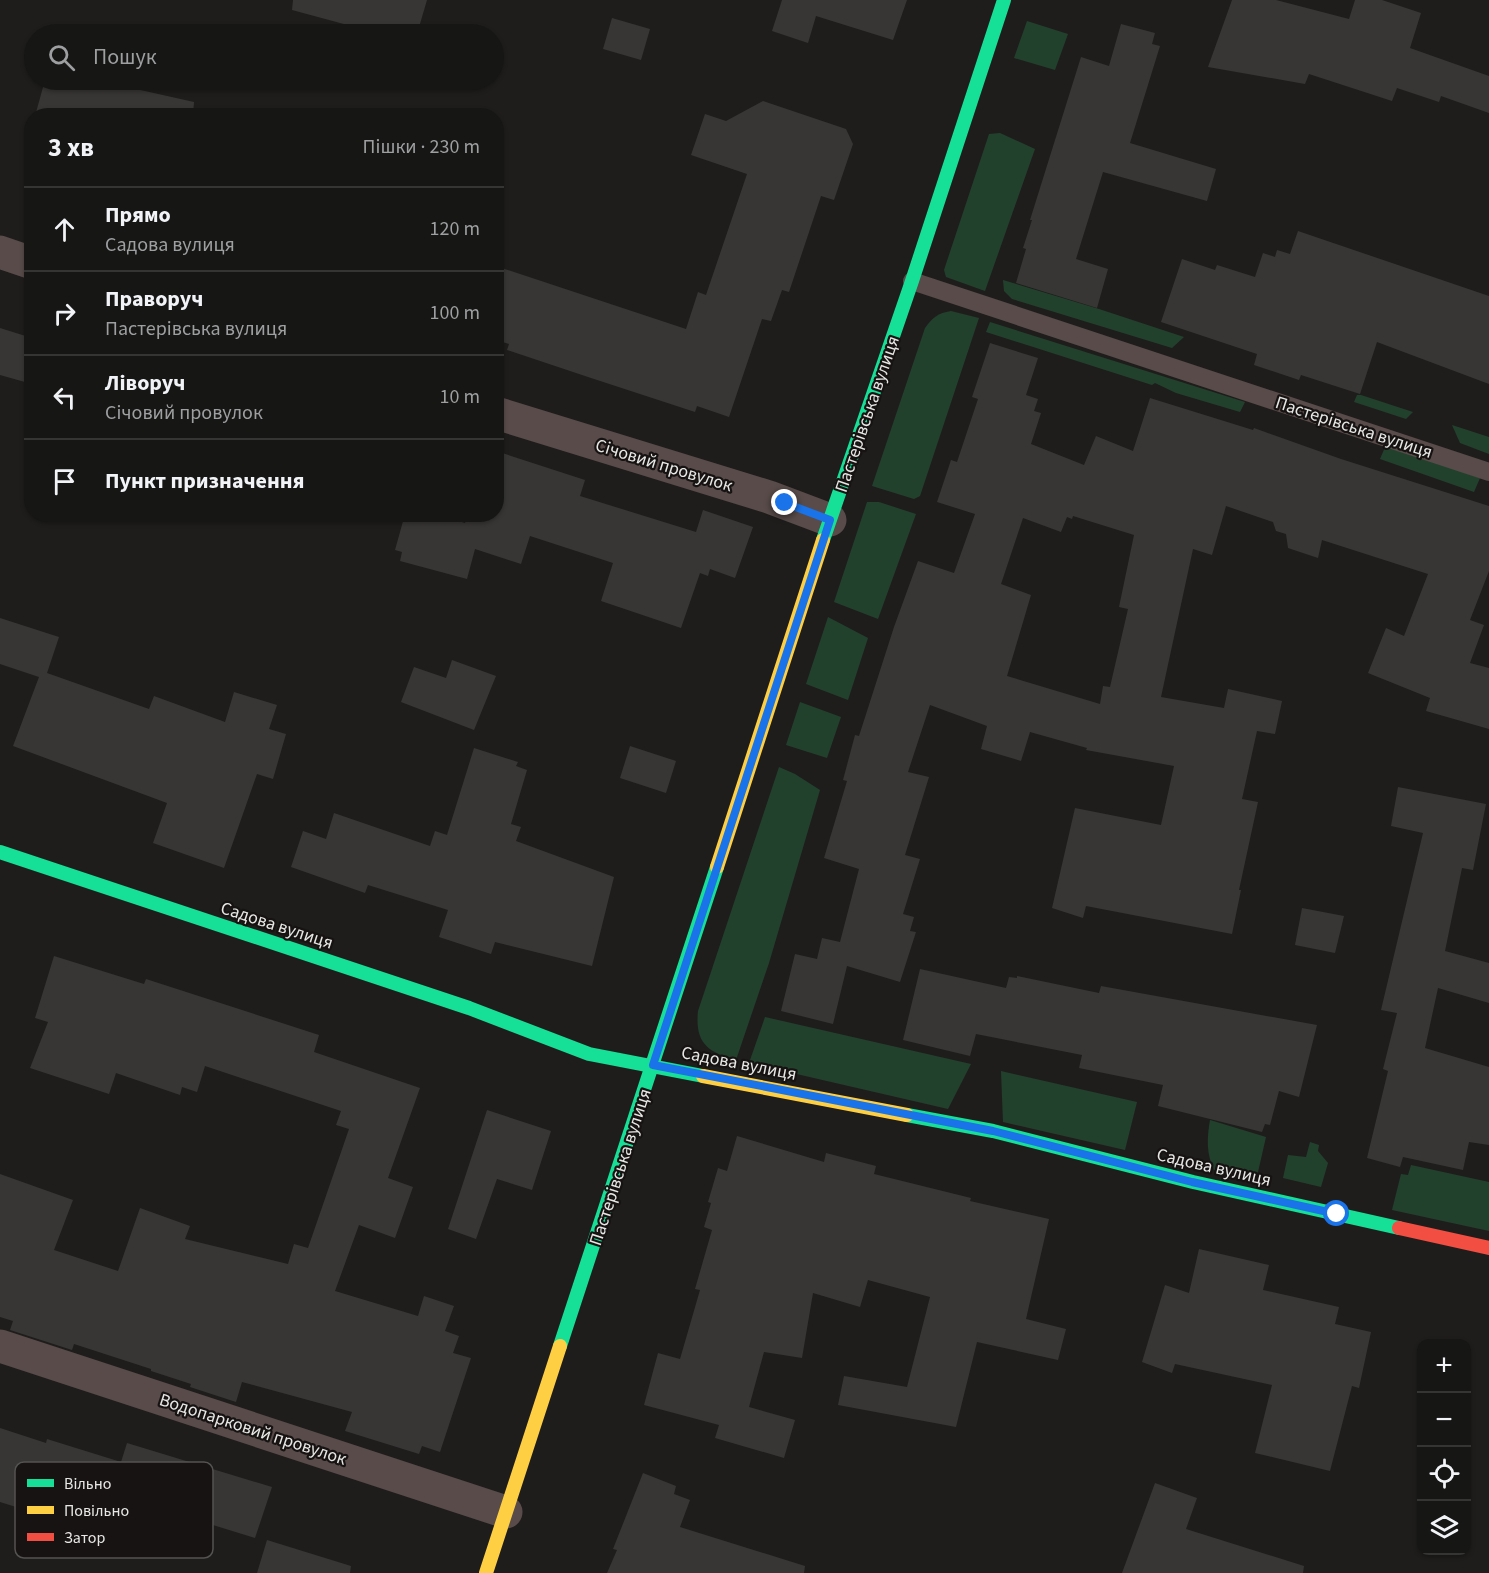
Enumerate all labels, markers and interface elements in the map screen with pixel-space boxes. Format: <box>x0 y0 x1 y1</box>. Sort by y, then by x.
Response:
search box <box>24 24 504 90</box>
icon: search <box>45 41 78 74</box>
text: Пошук <box>93 41 157 73</box>
text: 3 хв <box>48 129 94 166</box>
text: Пішки · 230 m <box>363 133 480 161</box>
text: Прямо <box>105 199 171 231</box>
icon: ahead <box>48 213 81 246</box>
text: 120 m <box>430 215 480 243</box>
text: Садова вулиця <box>105 231 235 259</box>
text: Праворуч <box>105 283 203 315</box>
icon: right <box>48 297 81 330</box>
text: 100 m <box>430 299 480 327</box>
text: Пастерівська вулиця <box>105 315 287 343</box>
street label: Пастерівська вулиця <box>829 333 906 496</box>
text: Ліворуч <box>105 367 185 399</box>
icon: left <box>48 381 81 414</box>
text: 10 m <box>440 383 480 411</box>
street label: Пастерівська вулиця <box>1272 390 1436 465</box>
text: Січовий провулок <box>105 399 263 427</box>
street label: Січовий провулок <box>592 433 736 498</box>
icon: arrive <box>48 465 81 498</box>
text: Пункт призначення <box>105 465 305 497</box>
route end <box>771 489 797 515</box>
street label: Садова вулиця <box>217 896 336 955</box>
street label: Садова вулиця <box>679 1040 799 1087</box>
street label: Пастерівська вулиця <box>583 1085 658 1249</box>
street label: Садова вулиця <box>1154 1142 1274 1193</box>
route start <box>1323 1200 1349 1226</box>
map controls <box>1417 1339 1471 1555</box>
button: + <box>1417 1339 1471 1393</box>
street label: Водопарковий провулок <box>156 1387 350 1472</box>
button: − <box>1417 1393 1471 1447</box>
button: locate <box>1417 1447 1471 1501</box>
legend <box>15 1462 213 1558</box>
text: Вільно <box>64 1473 111 1495</box>
text: Повільно <box>64 1500 129 1522</box>
button: layers <box>1417 1501 1471 1555</box>
text: Затор <box>64 1527 105 1549</box>

